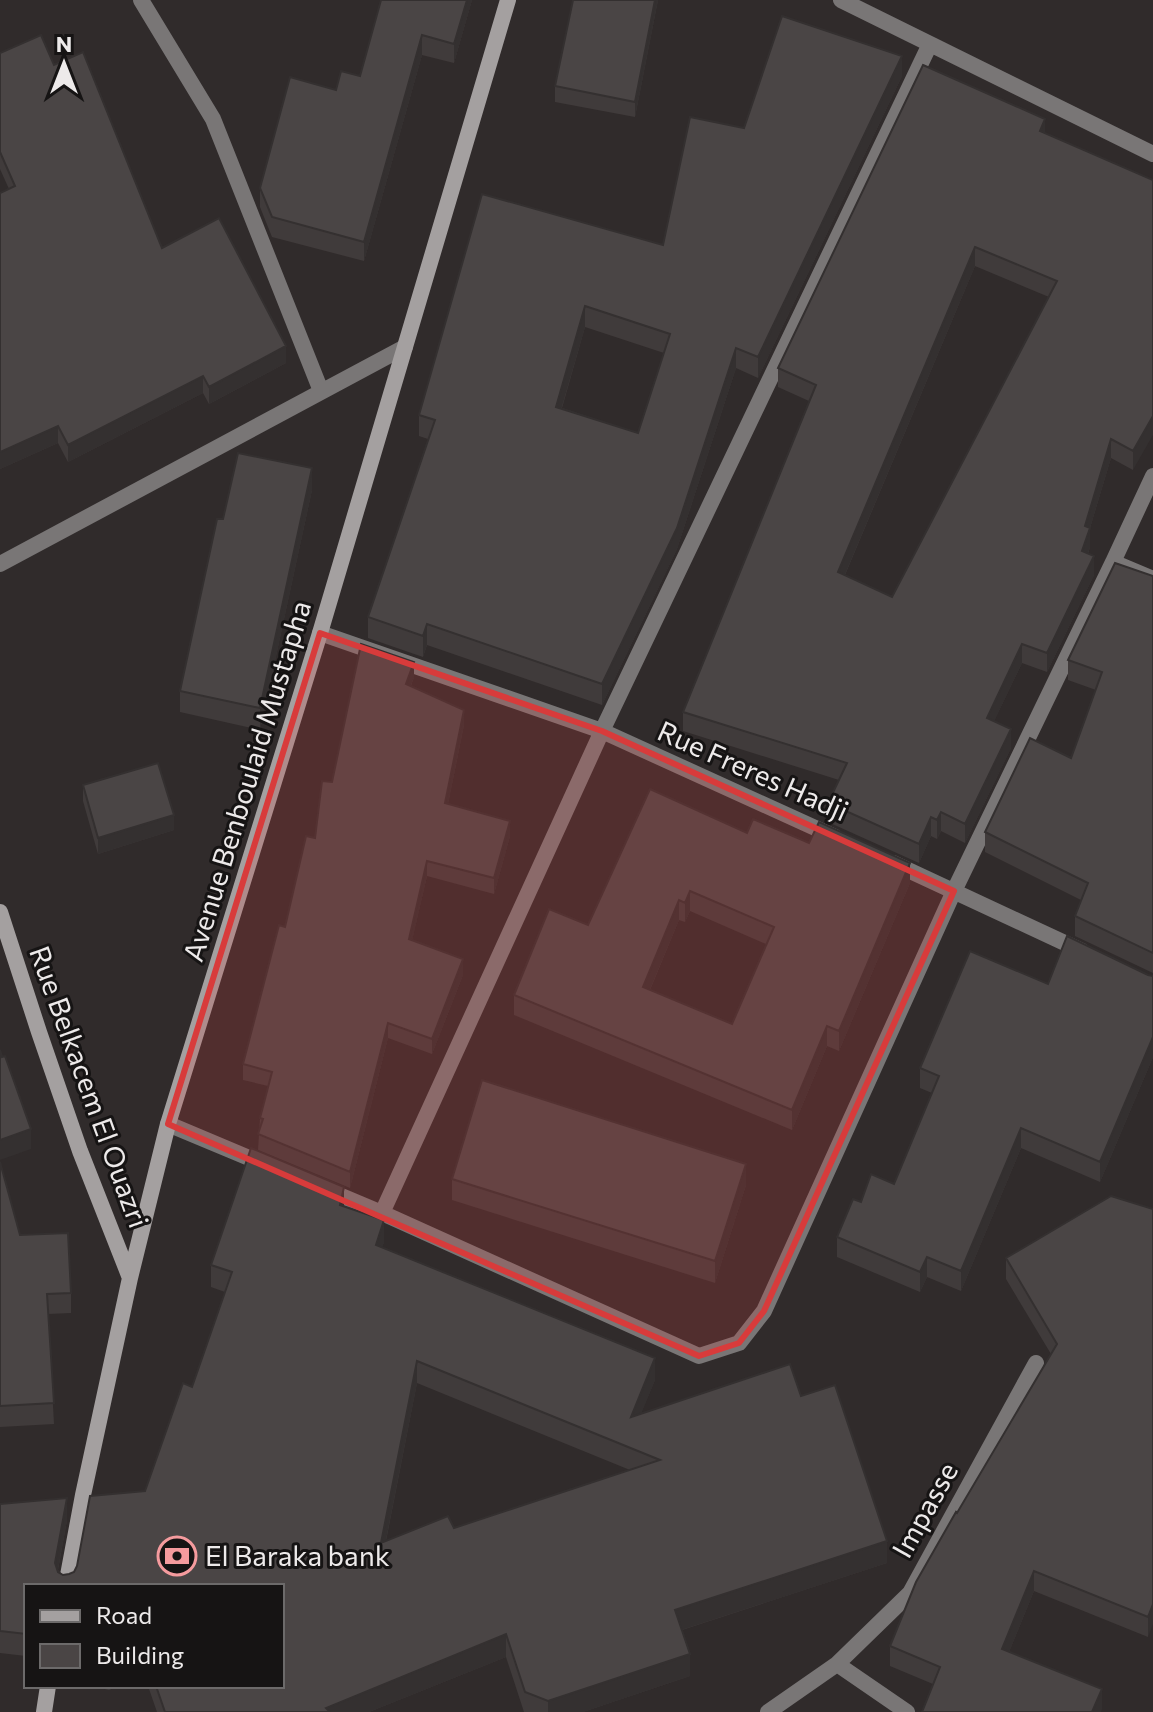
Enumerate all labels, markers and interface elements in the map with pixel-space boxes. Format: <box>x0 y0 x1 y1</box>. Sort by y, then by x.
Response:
north arrow <box>24 24 104 104</box>
text: N <box>56 30 72 57</box>
street label: Avenue Benboulaid Mustapha <box>175 596 317 965</box>
street label: Rue Freres Hadji <box>653 713 854 827</box>
street label: Rue Belkacem El Ouazri <box>23 941 157 1232</box>
street label: Impasse <box>884 1456 964 1563</box>
bank icon: El Baraka bank <box>156 1535 198 1577</box>
place label: El Baraka bank <box>205 1538 390 1572</box>
legend <box>24 1584 284 1688</box>
text: Road <box>96 1600 152 1629</box>
text: Building <box>96 1640 184 1669</box>

